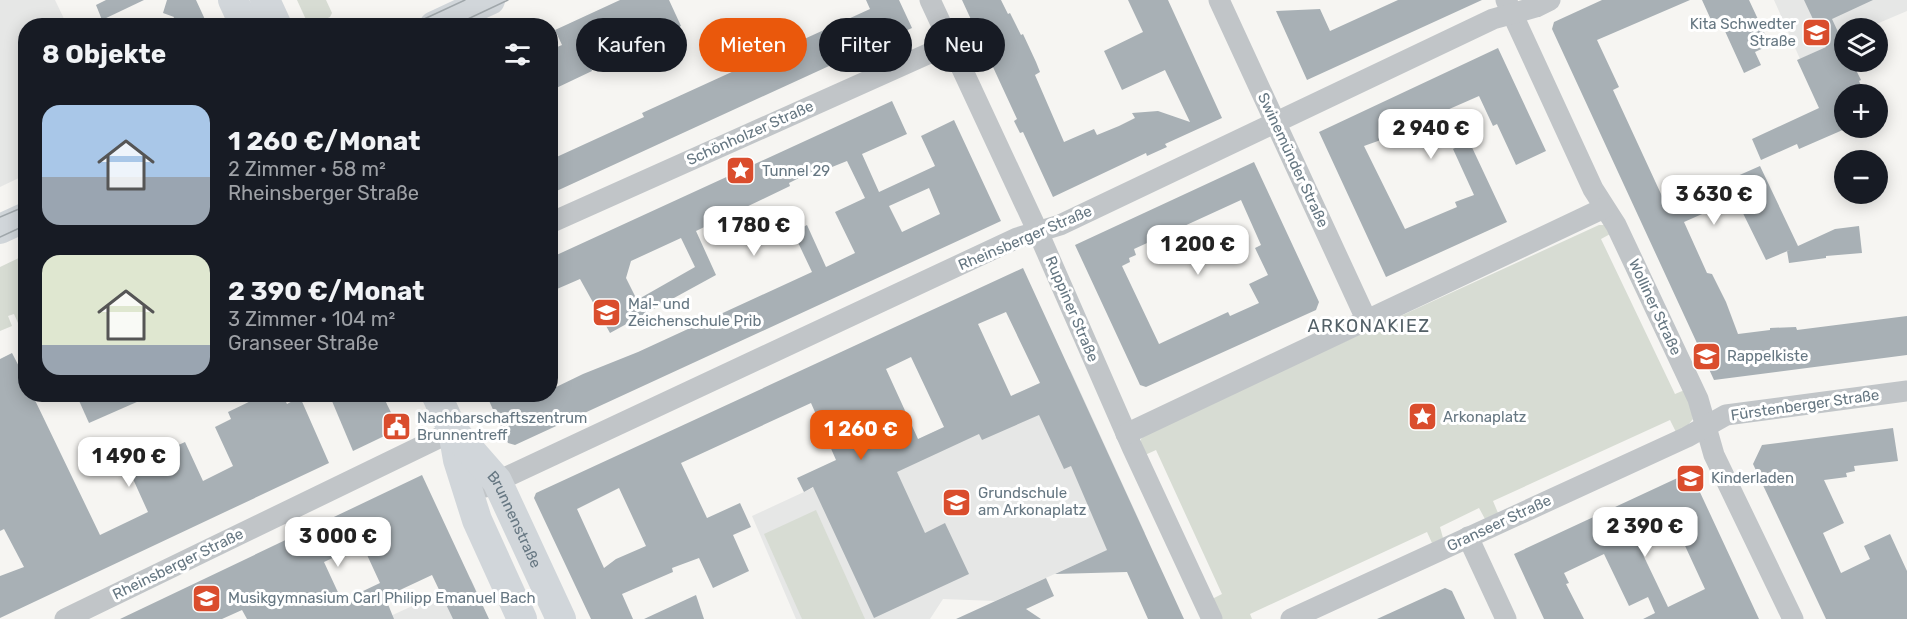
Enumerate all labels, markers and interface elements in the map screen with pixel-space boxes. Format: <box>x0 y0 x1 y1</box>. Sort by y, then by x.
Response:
place label: Kita Schwedter Straße <box>1690 15 1796 50</box>
school or university icon: Kita Schwedter Straße <box>1801 17 1833 49</box>
chip: Kaufen <box>576 18 687 72</box>
chip: Mieten <box>699 18 807 72</box>
chip: Filter <box>819 18 912 72</box>
chip: Neu <box>924 18 1005 72</box>
map controls <box>1834 18 1888 204</box>
button: layers <box>1834 18 1888 72</box>
icon: filters <box>501 38 534 71</box>
text: 8 Objekte <box>42 39 166 70</box>
button: + <box>1834 84 1888 138</box>
street label: Swinemünder Straße <box>1254 90 1332 230</box>
street label: Schönholzer Straße <box>684 97 816 169</box>
pin: 2 940 € <box>1376 109 1486 160</box>
text: 2 940 € <box>1392 116 1470 140</box>
text: 1 260 €/Monat <box>228 126 420 157</box>
icon: home <box>90 129 162 201</box>
button: − <box>1834 150 1888 204</box>
place icon: Tunnel 29 <box>725 155 757 187</box>
text: 2 Zimmer · 58 m² <box>228 157 386 181</box>
place label: Tunnel 29 <box>762 162 830 180</box>
pin: 3 630 € <box>1659 175 1769 226</box>
text: Rheinsberger Straße <box>228 181 419 205</box>
text: 3 630 € <box>1675 182 1753 206</box>
street label: Rheinsberger Straße <box>956 202 1094 274</box>
pin: 1 780 € <box>699 206 809 257</box>
text: 1 780 € <box>718 213 790 237</box>
pin: 1 200 € <box>1143 225 1253 276</box>
text: 1 200 € <box>1161 232 1235 256</box>
street label: Ruppiner Straße <box>1042 253 1102 365</box>
street label: Wolliner Straße <box>1625 256 1685 358</box>
text: 2 390 €/Monat <box>228 276 424 307</box>
icon: home <box>90 279 162 351</box>
place label: Mal- und Zeichenschule Prib <box>628 295 761 330</box>
school or university icon: Mal- und Zeichenschule Prib <box>591 297 623 329</box>
text: 3 Zimmer · 104 m² <box>228 307 395 331</box>
district label: ARKONAKIEZ <box>1307 315 1431 337</box>
text: Granseer Straße <box>228 331 379 355</box>
school or university icon: Rappelkiste <box>1690 340 1722 372</box>
place label: Rappelkiste <box>1727 347 1808 365</box>
street label: Fürstenberger Straße <box>1730 386 1880 424</box>
place icon: Arkonaplatz <box>1406 401 1438 433</box>
place label: Arkonaplatz <box>1443 408 1527 426</box>
place label: Nachbarschaftszentrum Brunnentreff <box>417 409 587 444</box>
pin: 1 260 € <box>806 410 916 461</box>
public building icon: Nachbarschaftszentrum Brunnentreff <box>380 411 412 443</box>
text: 1 260 € <box>824 417 898 441</box>
pin: 1 490 € <box>74 437 184 488</box>
text: 1 490 € <box>92 444 166 468</box>
school or university icon: Kinderladen <box>1674 462 1706 494</box>
street label: Brunnenstraße <box>483 467 545 571</box>
place label: Kinderladen <box>1711 469 1794 487</box>
place label: Grundschule am Arkonaplatz <box>978 484 1087 519</box>
school or university icon: Grundschule am Arkonaplatz <box>941 486 973 518</box>
street label: Granseer Straße <box>1444 491 1554 555</box>
pin: 2 390 € <box>1590 507 1700 558</box>
text: 2 390 € <box>1607 514 1683 538</box>
pin: 3 000 € <box>283 517 393 568</box>
text: 3 000 € <box>299 524 377 548</box>
street label: Rheinsberger Straße <box>110 525 246 603</box>
school or university icon: Musikgymnasium Carl Philipp Emanuel Bach <box>191 582 223 614</box>
place label: Musikgymnasium Carl Philipp Emanuel Bach <box>228 589 536 607</box>

